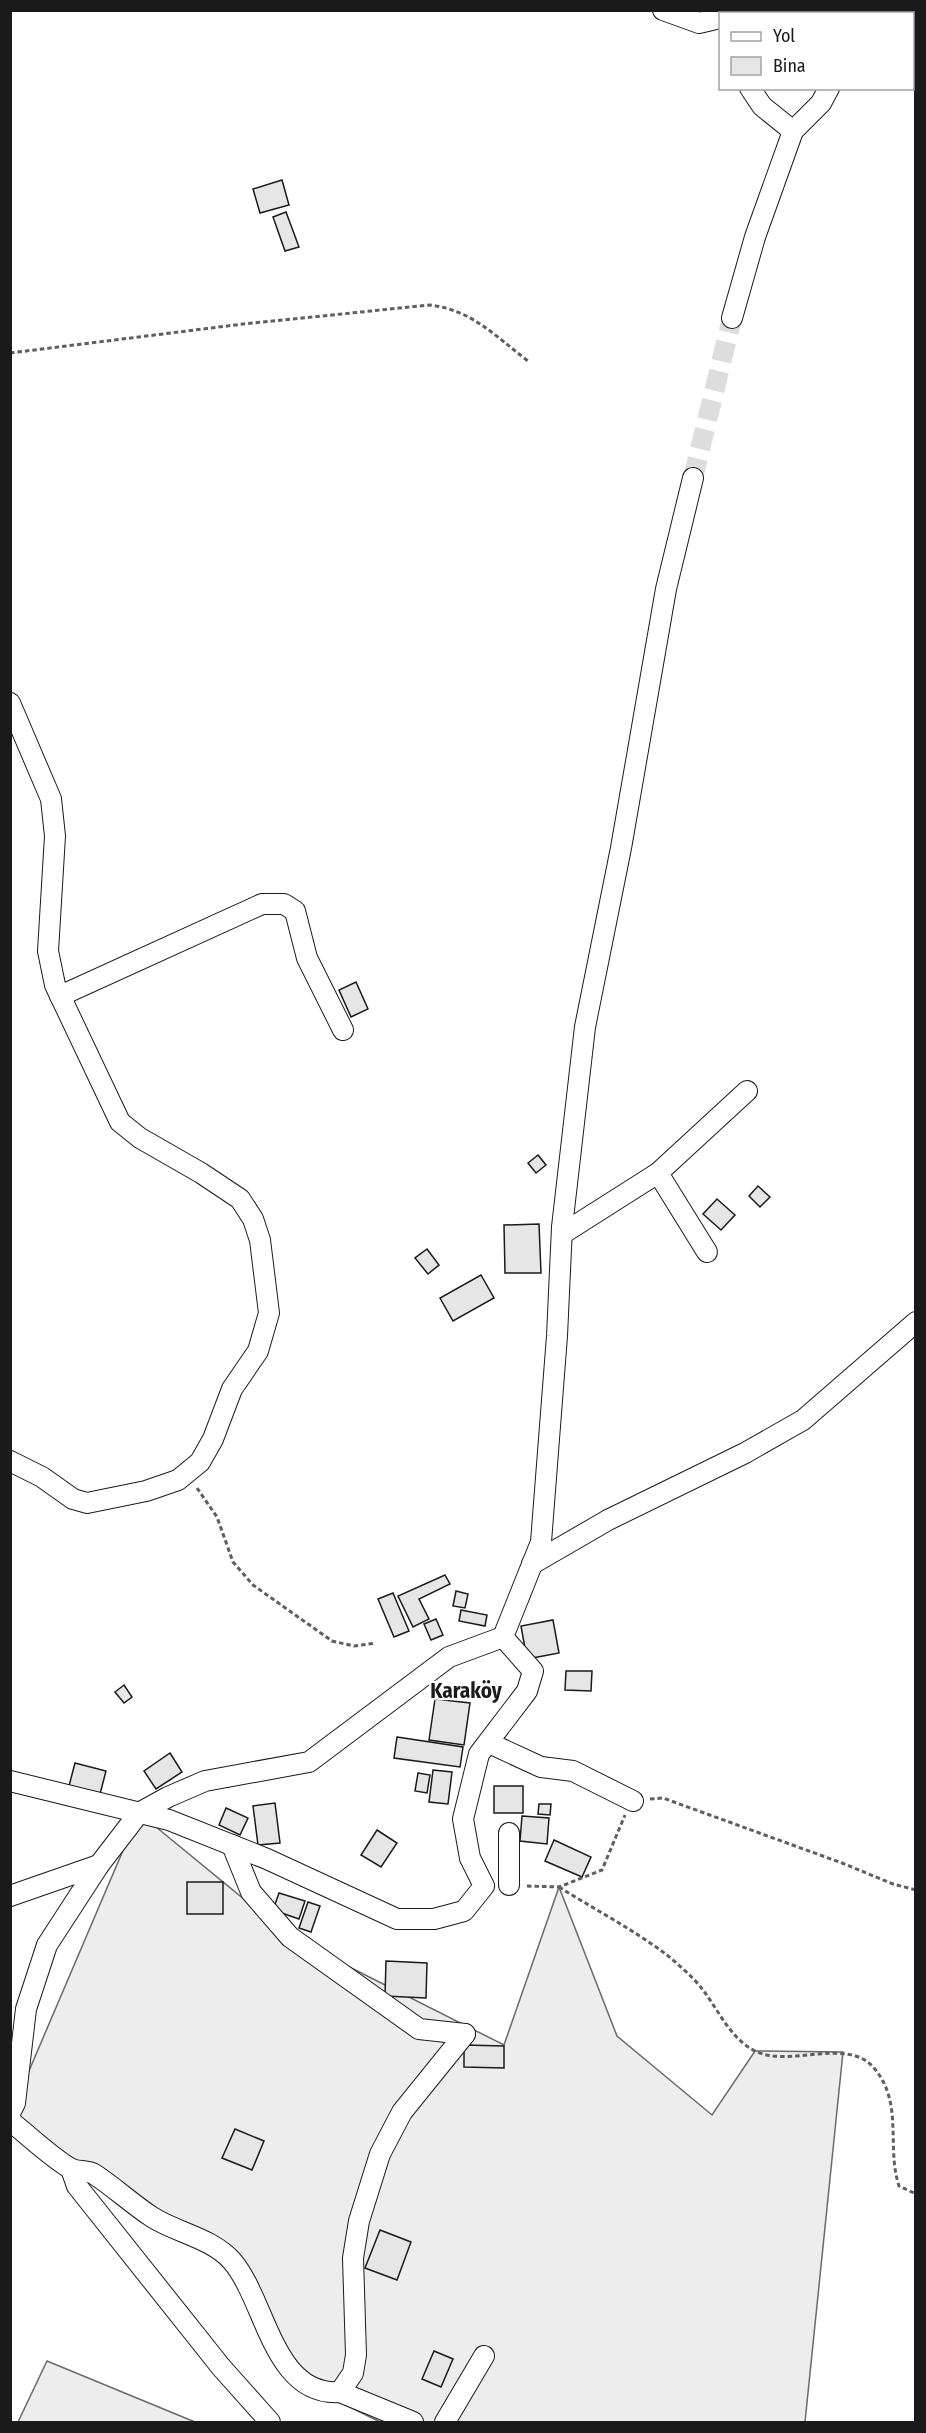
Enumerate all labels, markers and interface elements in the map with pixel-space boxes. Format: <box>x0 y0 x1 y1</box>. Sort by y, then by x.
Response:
legend <box>719 12 914 90</box>
text: Yol <box>773 25 795 47</box>
text: Bina <box>773 55 806 77</box>
district label: Karaköy <box>430 1678 503 1704</box>

